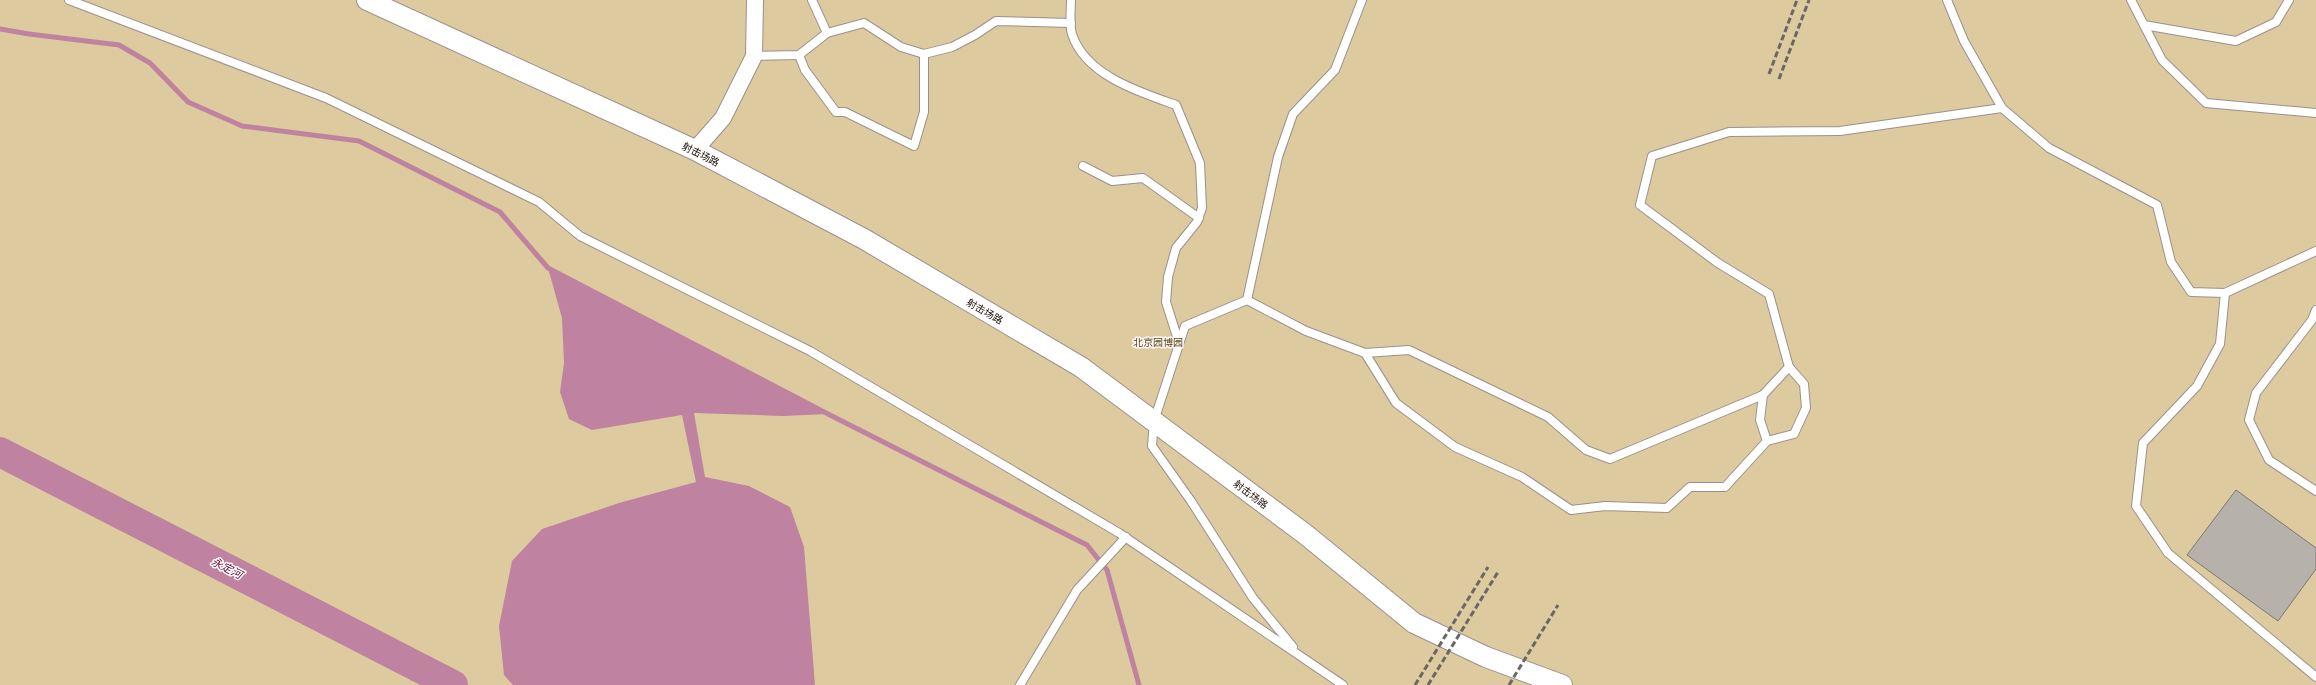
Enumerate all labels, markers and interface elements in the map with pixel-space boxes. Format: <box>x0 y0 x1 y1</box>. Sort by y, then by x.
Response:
street label: 射击场路 <box>680 140 722 169</box>
street label: 射击场路 <box>964 296 1005 327</box>
park label: 北京园博园 <box>1133 336 1183 349</box>
street label: 射击场路 <box>1231 477 1271 512</box>
water label: 永定河 <box>209 554 247 583</box>

